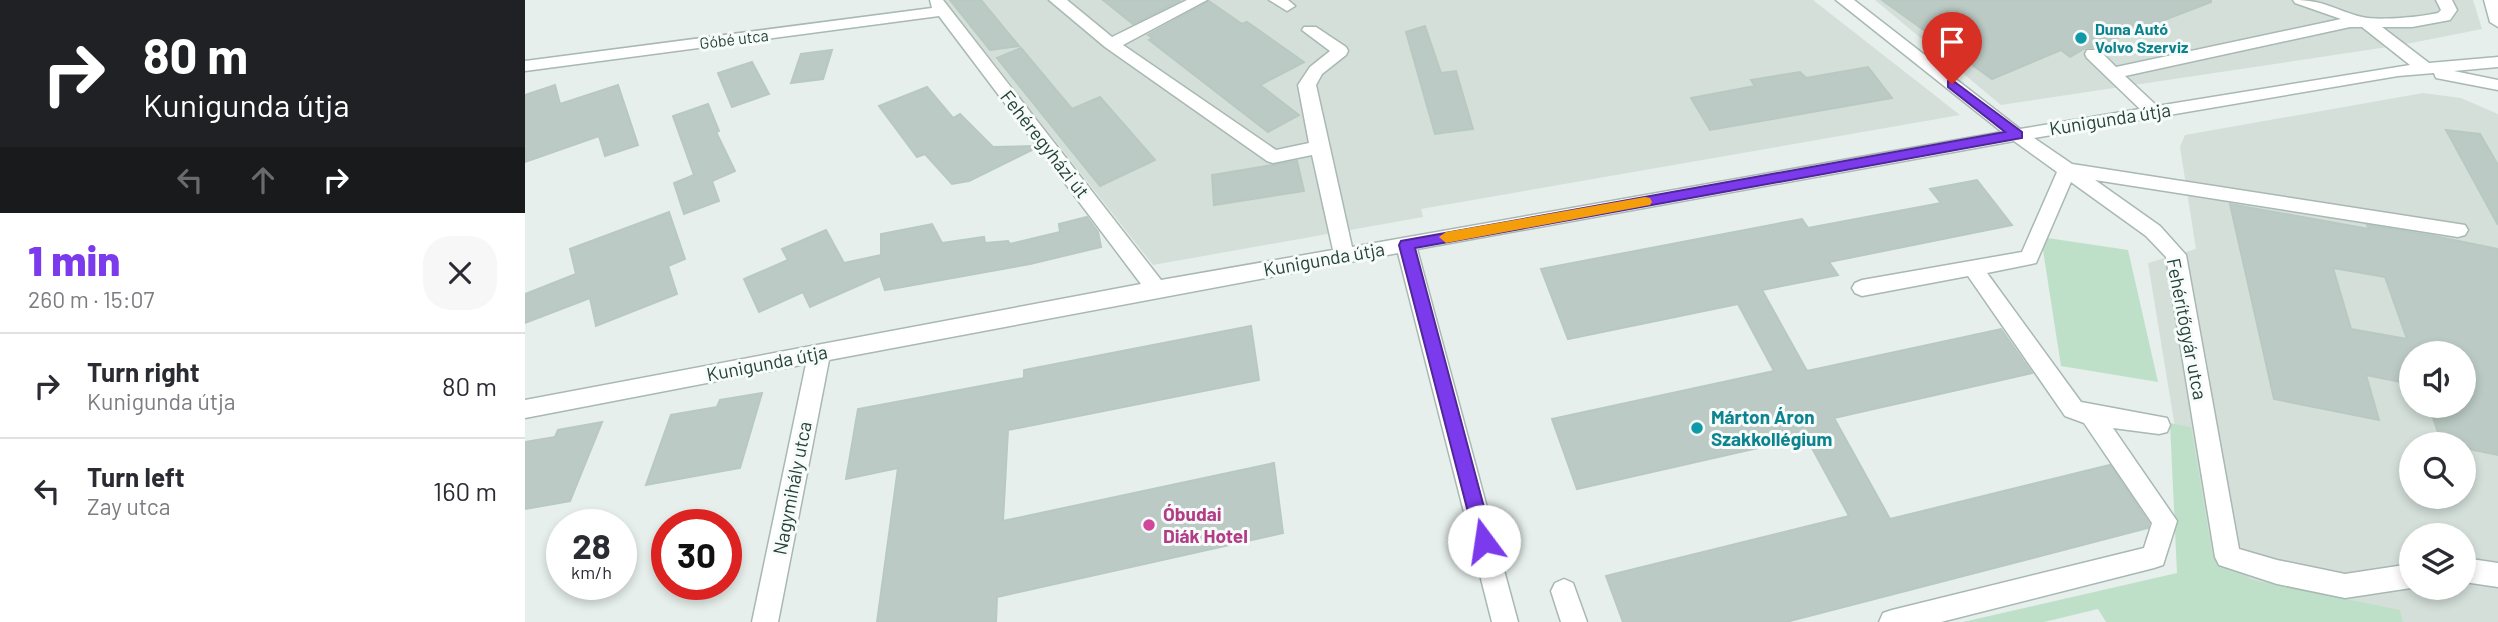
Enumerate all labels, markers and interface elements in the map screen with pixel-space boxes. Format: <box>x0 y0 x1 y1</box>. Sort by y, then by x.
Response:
pin <box>1922 12.0 1982 84</box>
place label: Duna Autó Volvo Szerviz <box>2095 19 2188 56</box>
icon: arrive <box>1933 23 1971 61</box>
text: 80 m <box>143 25 248 84</box>
street label: Góbé utca <box>698 25 770 52</box>
icon: right <box>28 28 119 119</box>
marker: Duna Autó Volvo Szerviz <box>2073 30 2089 46</box>
text: Kunigunda útja <box>143 85 350 123</box>
street label: Fehéregyházi út <box>996 85 1095 202</box>
street label: Kunigunda útja <box>2048 98 2172 139</box>
icon: left <box>171 161 209 199</box>
icon: ahead <box>244 161 282 199</box>
icon: right <box>317 161 355 199</box>
text: 1 min <box>28 234 120 284</box>
button: close <box>423 236 497 310</box>
street label: Kunigunda útja <box>1261 237 1386 280</box>
street label: Fehérítőgyár utca <box>2162 256 2212 402</box>
text: 260 m · 15:07 <box>28 285 154 313</box>
street label: Kunigunda útja <box>704 340 829 386</box>
map controls <box>2399 341 2476 600</box>
button: sound <box>2399 341 2476 418</box>
text: Turn right <box>87 356 200 387</box>
icon: right <box>28 367 66 405</box>
text: 80 m <box>442 370 497 401</box>
text: Kunigunda útja <box>87 387 236 415</box>
place label: Márton Áron Szakkollégium <box>1711 405 1832 450</box>
street label: Nagymihály utca <box>767 419 816 557</box>
marker: Márton Áron Szakkollégium <box>1689 420 1705 436</box>
button: search <box>2399 432 2476 509</box>
text: Turn left <box>87 461 185 492</box>
icon: left <box>28 472 66 510</box>
text: 160 m <box>433 475 497 506</box>
text: Zay utca <box>87 492 171 520</box>
place label: Óbudai Diák Hotel <box>1163 502 1248 547</box>
position arrow <box>1447 504 1521 578</box>
speed limit sign: 30 <box>651 509 742 600</box>
marker: Óbudai Diák Hotel <box>1141 517 1157 533</box>
button: layers <box>2399 523 2476 600</box>
text: 28 <box>572 524 611 566</box>
text: km/h <box>571 561 612 583</box>

